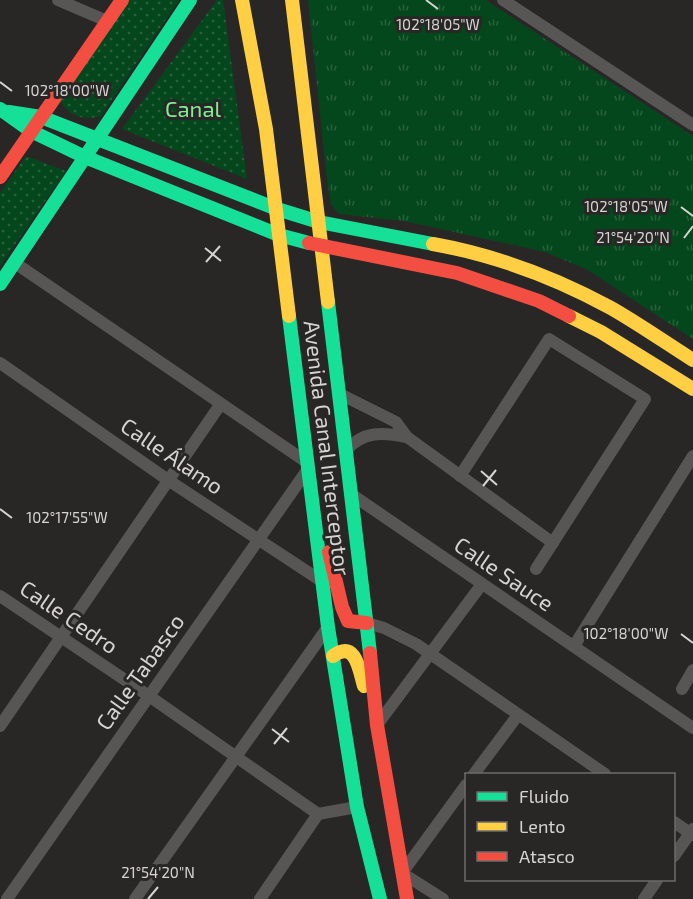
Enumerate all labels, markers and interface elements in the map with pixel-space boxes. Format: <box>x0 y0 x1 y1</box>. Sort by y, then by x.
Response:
text: 102°18'05"W <box>396 15 480 33</box>
text: 102°18'00"W <box>25 81 109 99</box>
park label: Canal <box>165 95 221 121</box>
text: 102°18'05"W <box>584 197 668 215</box>
text: 21°54'20"N <box>596 228 670 246</box>
street label: Avenida Canal Interceptor <box>299 319 357 577</box>
street label: Calle Álamo <box>116 411 229 499</box>
text: 102°17'55"W <box>26 508 108 526</box>
street label: Calle Sauce <box>450 531 559 616</box>
street label: Calle Cedro <box>16 574 123 658</box>
street label: Calle Tabasco <box>90 608 189 734</box>
text: 102°18'00"W <box>584 624 668 642</box>
legend <box>465 773 675 881</box>
text: Fluido <box>519 785 569 807</box>
text: Lento <box>519 815 565 837</box>
text: Atasco <box>519 845 575 867</box>
text: 21°54'20"N <box>121 863 195 881</box>

